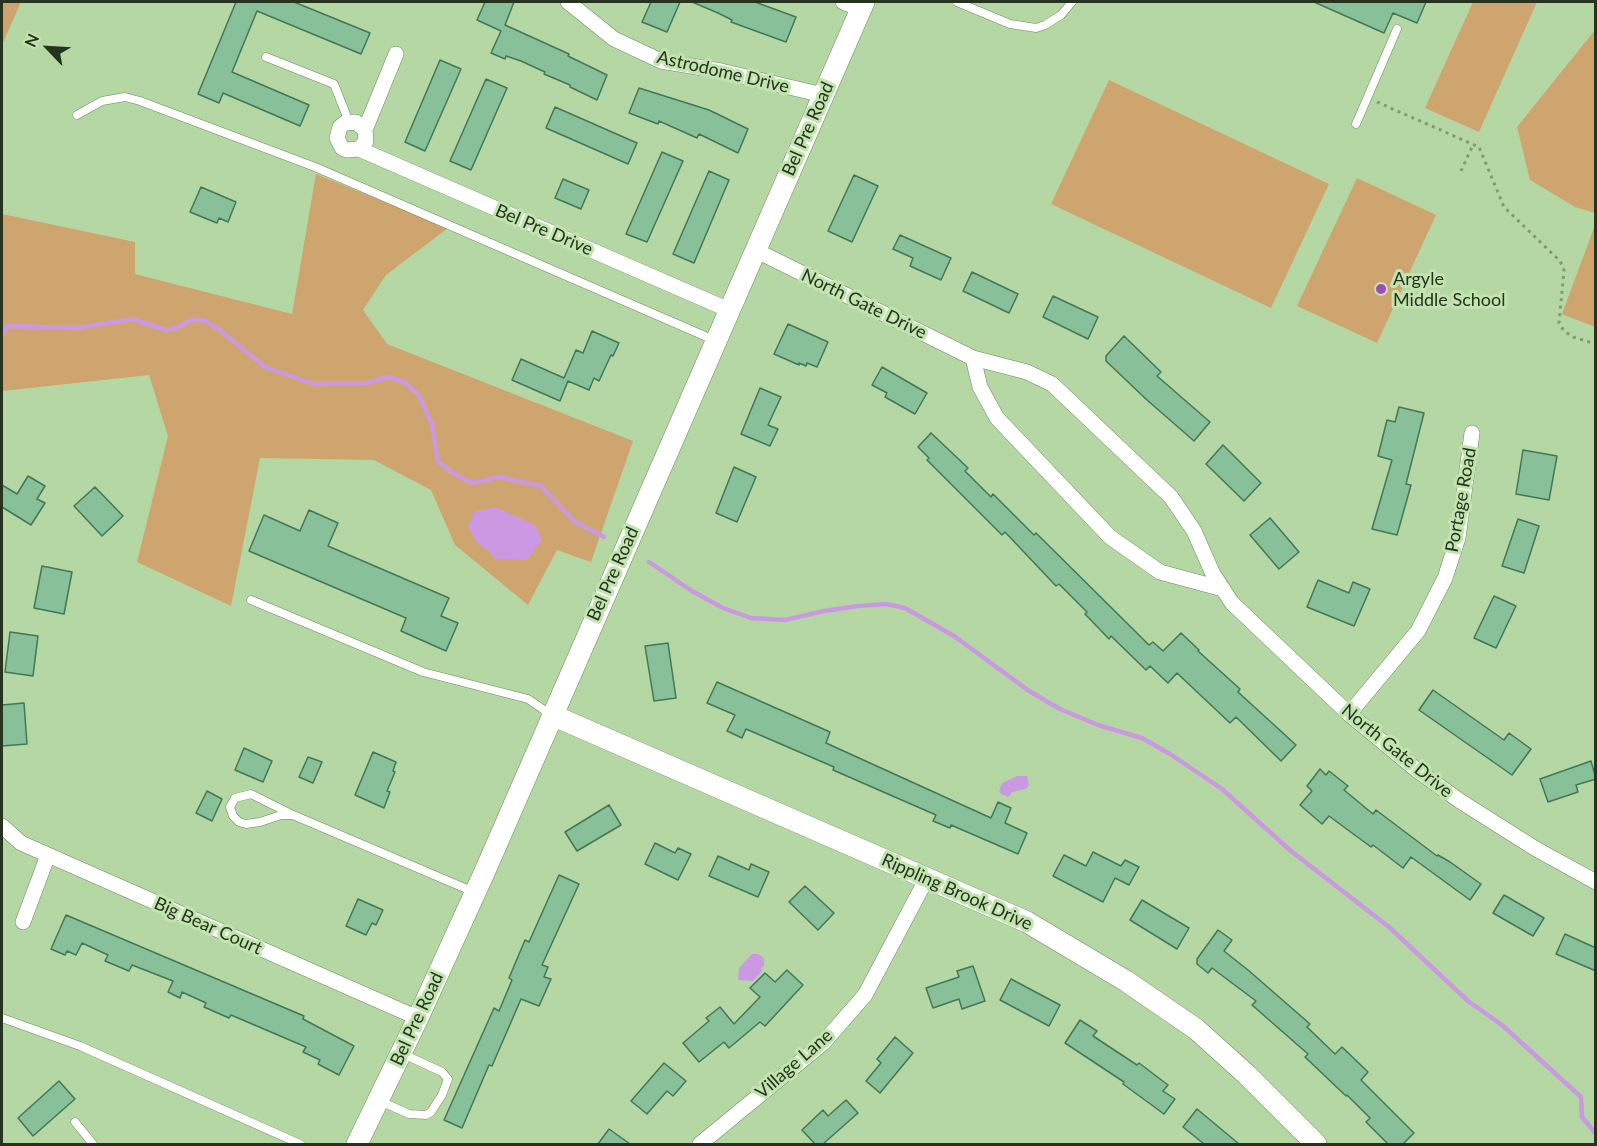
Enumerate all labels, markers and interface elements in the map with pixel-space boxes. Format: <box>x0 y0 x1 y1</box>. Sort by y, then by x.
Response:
north arrow <box>18 18 78 78</box>
text: N <box>20 31 42 50</box>
street label: Astrodome Drive <box>655 46 791 98</box>
street label: Bel Pre Road <box>778 79 838 179</box>
street label: Bel Pre Drive <box>492 200 596 260</box>
street label: North Gate Drive <box>798 264 930 344</box>
place label: Argyle Middle School <box>1393 268 1505 310</box>
marker: Argyle Middle School <box>1374 282 1388 296</box>
street label: Portage Road <box>1441 446 1481 554</box>
street label: Bel Pre Road <box>583 524 643 624</box>
street label: North Gate Drive <box>1337 700 1457 802</box>
street label: Rippling Brook Drive <box>878 849 1036 935</box>
street label: Big Bear Court <box>151 893 265 959</box>
street label: Bel Pre Road <box>386 969 448 1069</box>
street label: Village Lane <box>751 1025 837 1103</box>

